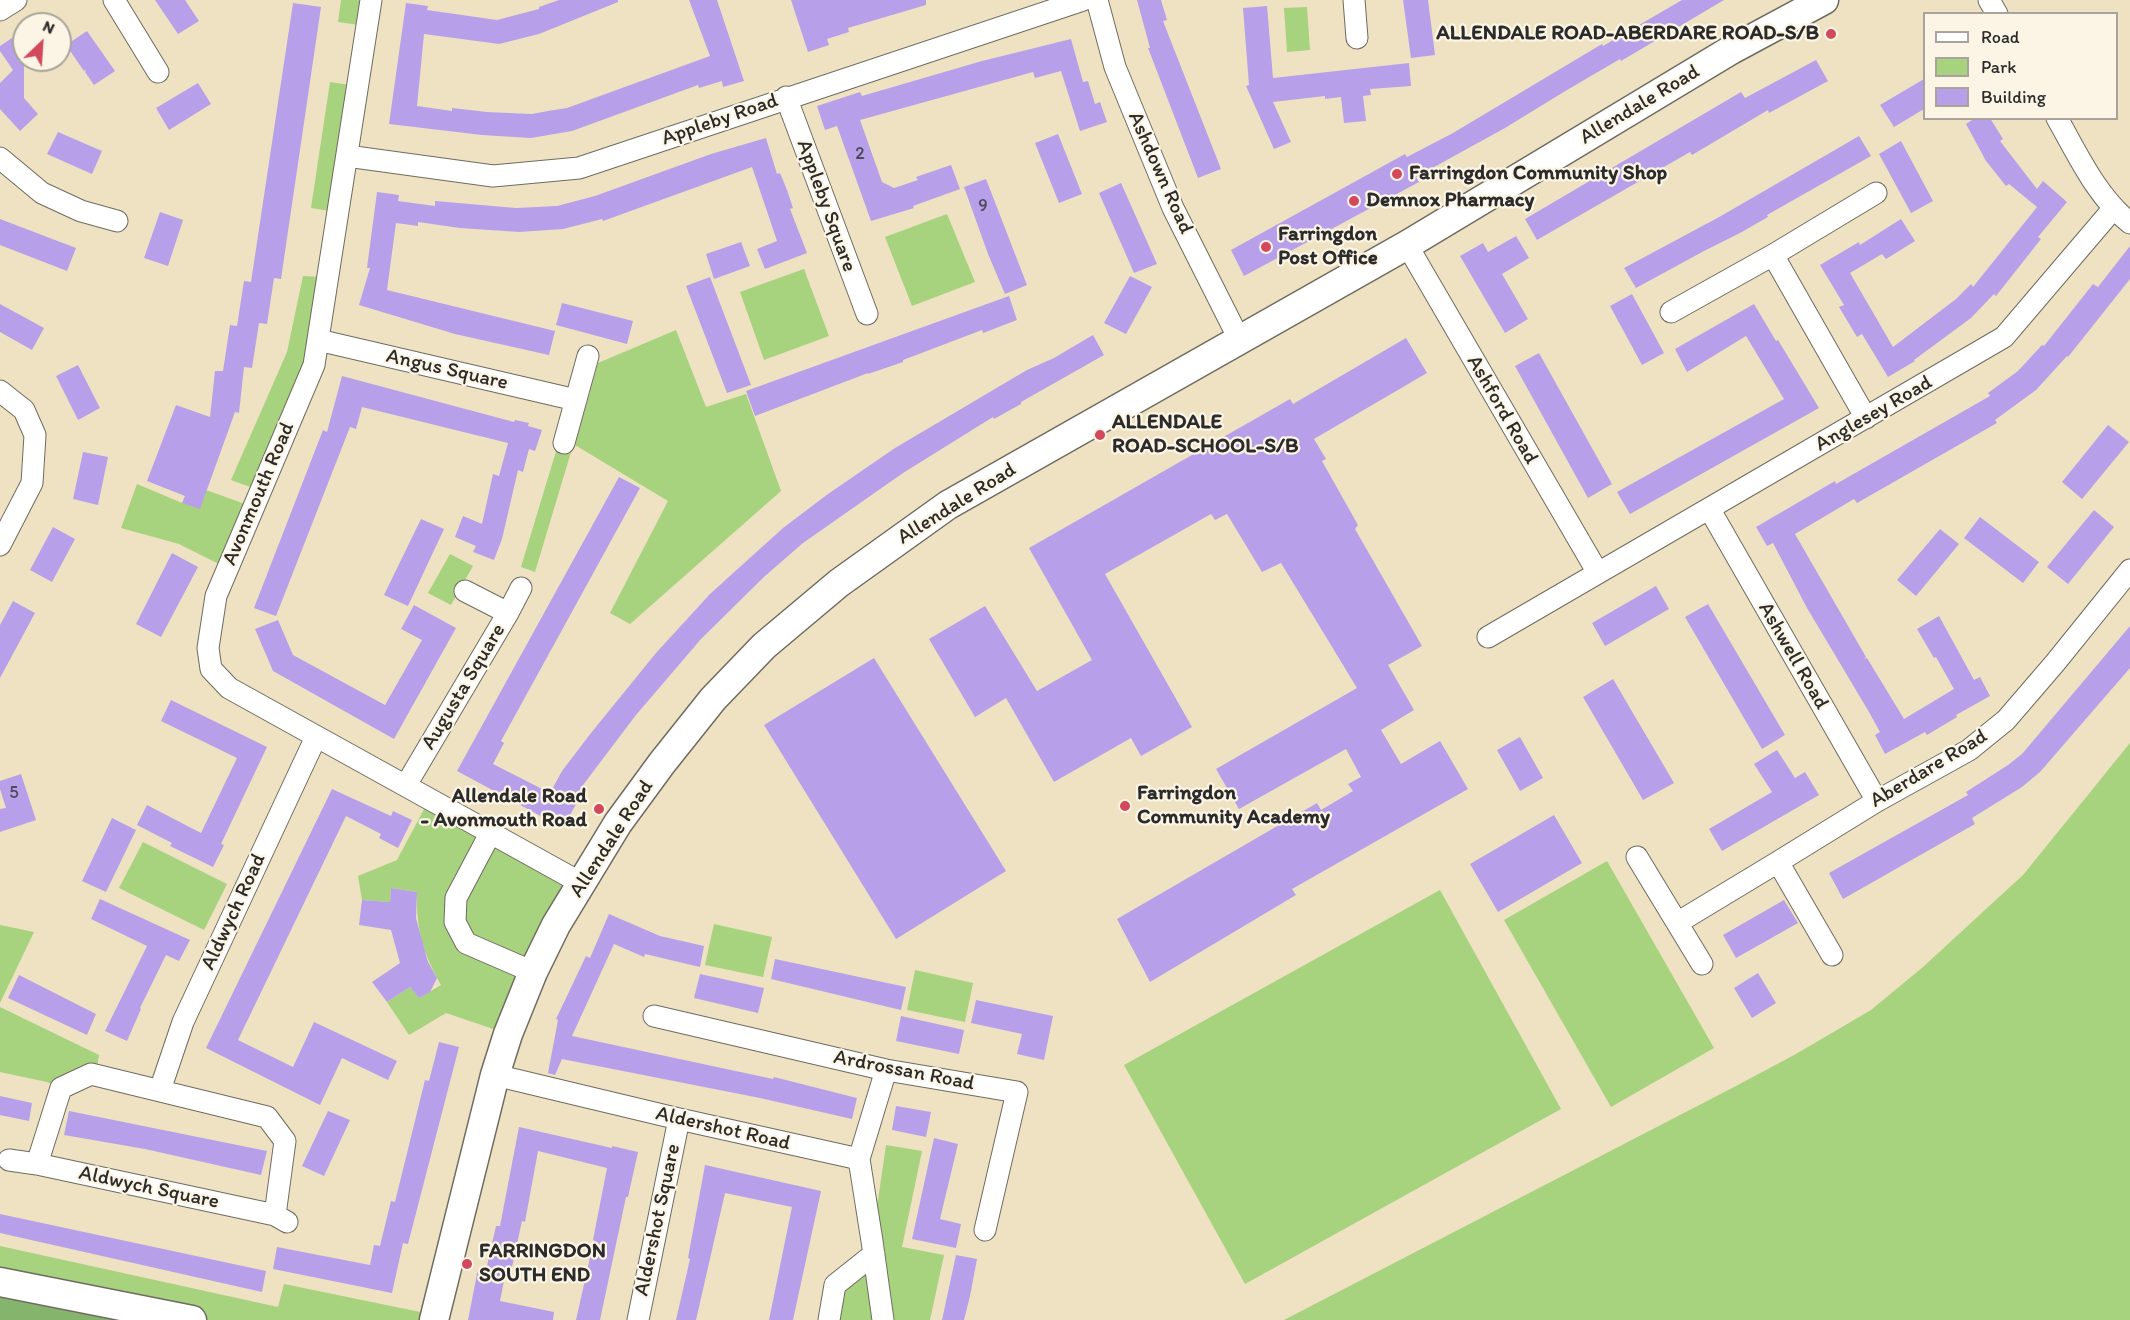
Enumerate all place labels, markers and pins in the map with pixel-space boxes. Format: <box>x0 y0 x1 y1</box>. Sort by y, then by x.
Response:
place label: ALLENDALE ROAD-ABERDARE ROAD-S/B <box>1436 21 1819 47</box>
marker: ALLENDALE ROAD-ABERDARE ROAD-S/B <box>1824 27 1838 41</box>
place label: Farringdon Community Shop <box>1409 161 1667 187</box>
marker: Farringdon Community Shop <box>1390 167 1404 181</box>
place label: Demnox Pharmacy <box>1366 188 1534 214</box>
marker: Demnox Pharmacy <box>1347 194 1361 208</box>
place label: Farringdon Post Office <box>1278 222 1378 272</box>
marker: Farringdon Post Office <box>1259 240 1273 254</box>
place label: ALLENDALE ROAD-SCHOOL-S/B <box>1112 410 1299 460</box>
marker: ALLENDALE ROAD-SCHOOL-S/B <box>1093 428 1107 442</box>
place label: Farringdon Community Academy <box>1137 781 1330 831</box>
place label: Allendale Road - Avonmouth Road <box>421 784 587 834</box>
marker: Farringdon Community Academy <box>1118 799 1132 813</box>
marker: Allendale Road - Avonmouth Road <box>592 802 606 816</box>
place label: FARRINGDON SOUTH END <box>479 1239 606 1289</box>
marker: FARRINGDON SOUTH END <box>460 1257 474 1271</box>

